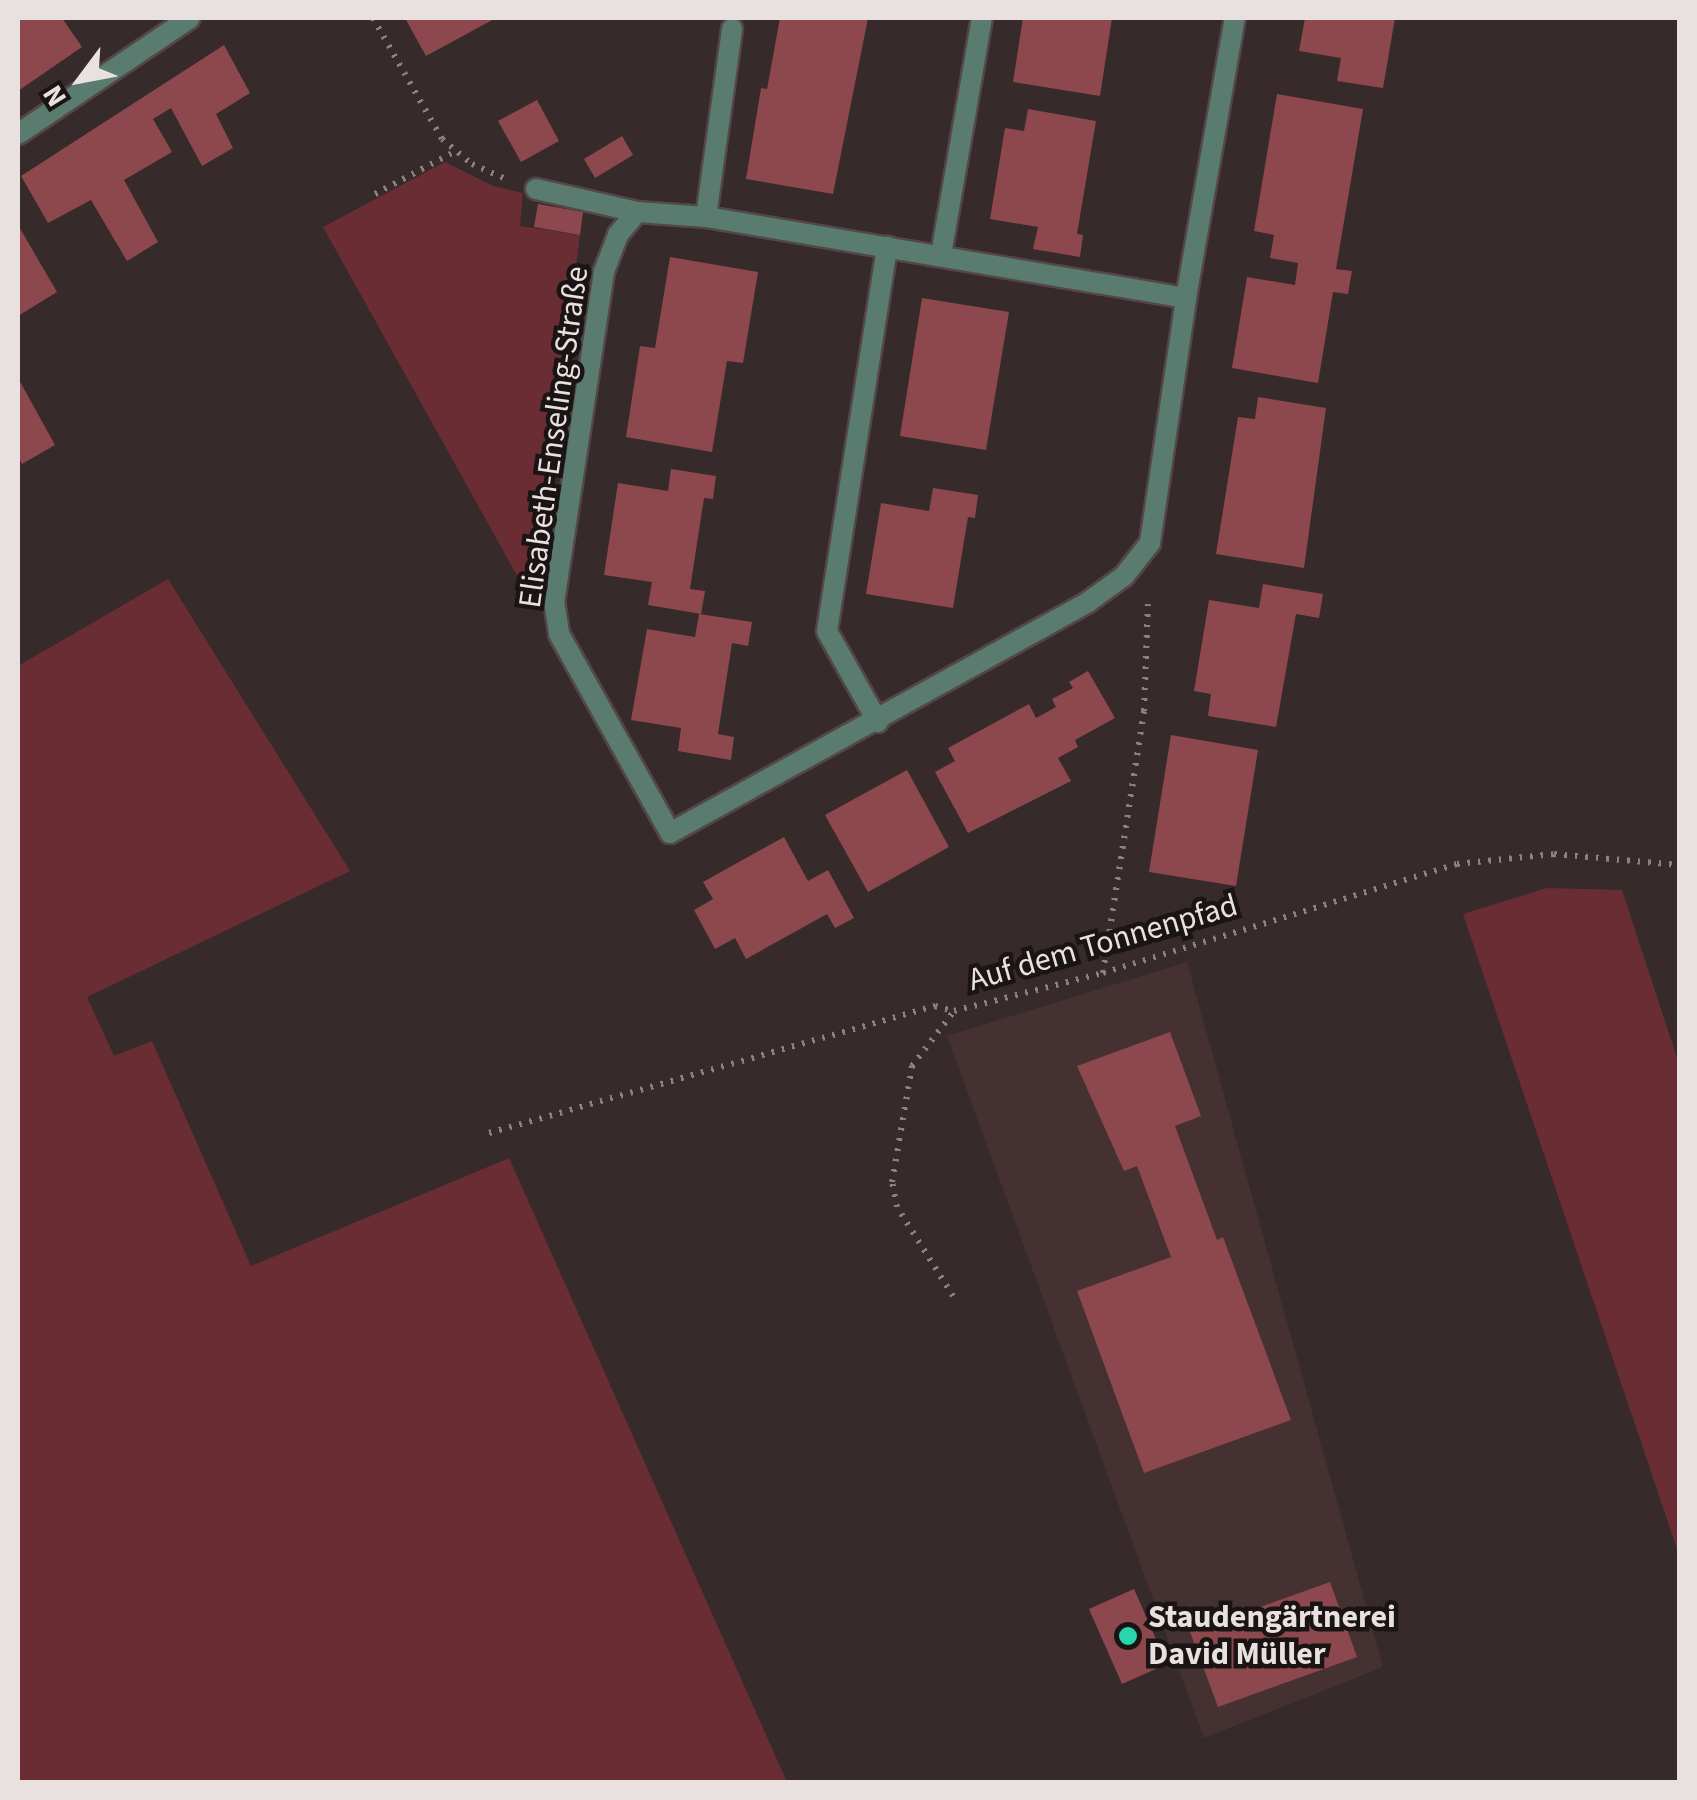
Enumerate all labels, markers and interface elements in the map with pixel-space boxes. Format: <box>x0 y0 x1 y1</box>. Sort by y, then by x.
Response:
north arrow <box>30 30 130 130</box>
text: N <box>33 77 76 114</box>
street label: Elisabeth-Enseling-Straße <box>511 264 597 610</box>
street label: Auf dem Tonnenpfad <box>964 886 1242 1000</box>
place label: Staudengärtnerei David Müller <box>1148 1599 1396 1674</box>
marker: Staudengärtnerei David Müller <box>1117 1625 1139 1647</box>

